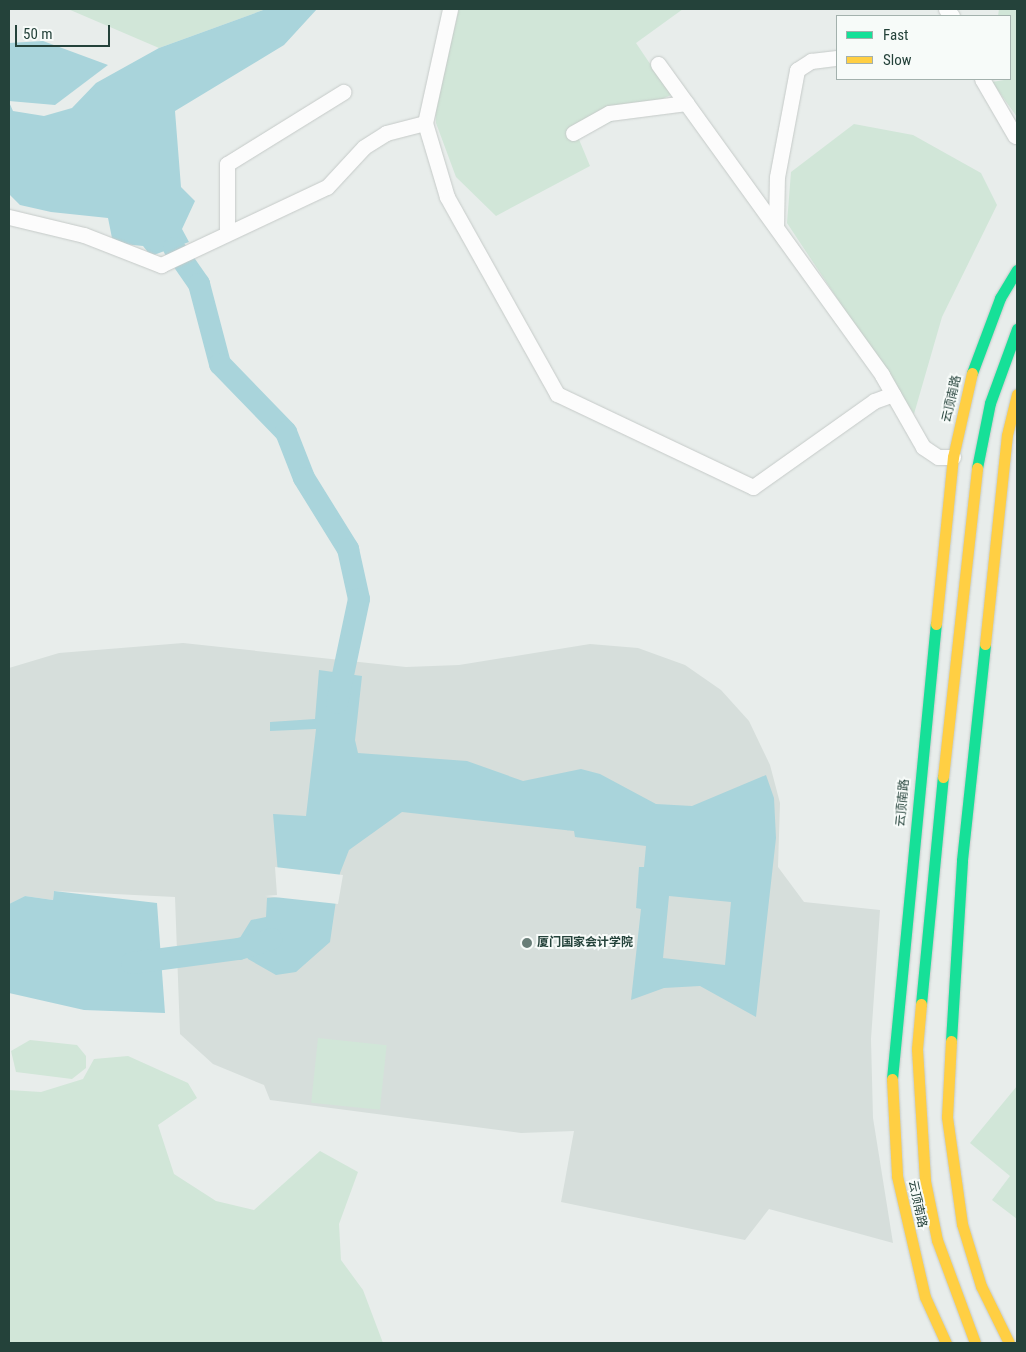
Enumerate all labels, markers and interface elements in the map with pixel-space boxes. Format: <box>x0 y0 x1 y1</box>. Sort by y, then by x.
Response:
scale bar <box>18 15 112 47</box>
legend <box>836 15 1011 80</box>
text: 50 m <box>23 25 53 43</box>
text: Fast <box>883 26 908 44</box>
text: Slow <box>883 51 912 69</box>
street label: 云顶南路 <box>940 374 964 424</box>
street label: 云顶南路 <box>894 778 912 828</box>
place label: 厦门国家会计学院 <box>537 936 633 950</box>
marker: 厦门国家会计学院 <box>521 937 533 949</box>
street label: 云顶南路 <box>905 1179 929 1229</box>

